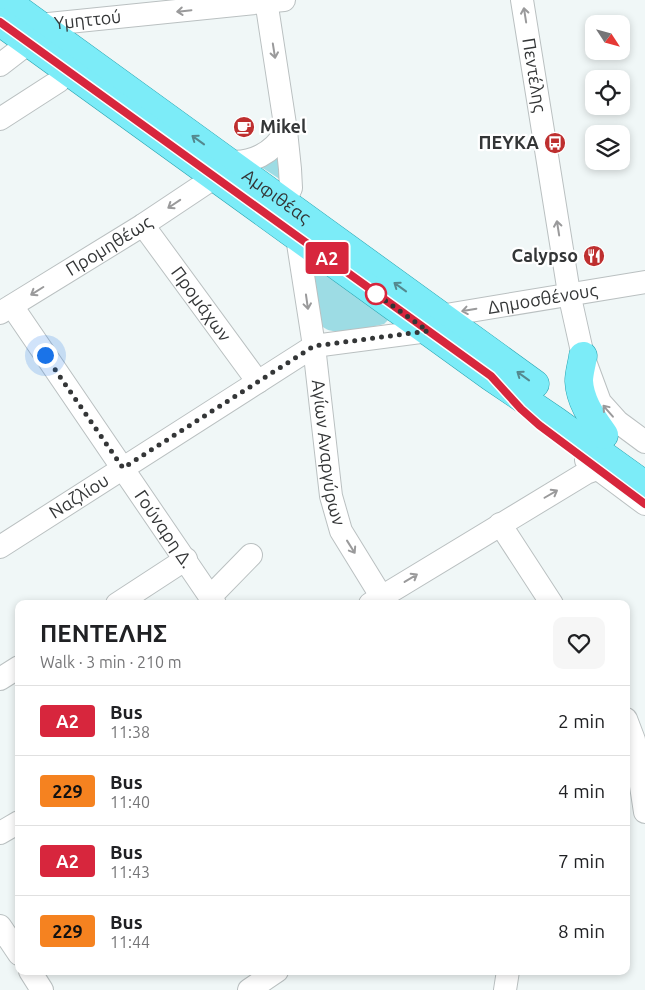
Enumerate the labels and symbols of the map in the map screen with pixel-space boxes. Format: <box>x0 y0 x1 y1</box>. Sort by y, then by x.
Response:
street label: Υμηττού <box>53 6 122 32</box>
one-way arrow <box>176 6 192 16</box>
one-way arrow <box>519 8 529 24</box>
north arrow <box>585 15 630 60</box>
street label: Πεντέλης <box>519 36 551 114</box>
one-way arrow <box>269 43 279 59</box>
cafe icon: Mikel <box>232 115 256 139</box>
place label: Mikel <box>260 116 307 136</box>
bus stop icon: ΠΕΥΚΑ <box>543 131 567 155</box>
place label: ΠΕΥΚΑ <box>479 132 539 152</box>
one-way arrow <box>191 135 205 145</box>
street label: Αμφιθέας <box>239 164 315 228</box>
one-way arrow <box>168 199 182 209</box>
street label: Προμηθέως <box>62 211 156 279</box>
one-way arrow <box>553 220 563 236</box>
line badge: Α2 <box>304 242 350 274</box>
restaurant icon: Calypso <box>582 244 606 268</box>
place label: Calypso <box>512 245 578 265</box>
street label: Προμάχων <box>168 262 236 345</box>
street label: Δημοσθένους <box>486 279 599 317</box>
one-way arrow <box>393 282 407 292</box>
unlabelled marker <box>365 283 387 305</box>
one-way arrow <box>30 286 44 296</box>
one-way arrow <box>302 294 312 310</box>
one-way arrow <box>462 306 478 316</box>
your location <box>33 343 58 368</box>
one-way arrow <box>516 370 530 381</box>
street label: Αγίων Αναργύρων <box>309 378 350 528</box>
one-way arrow <box>602 405 614 418</box>
street label: Ναζλίου <box>45 469 112 522</box>
street label: Γούναρη Δ. <box>131 486 198 571</box>
one-way arrow <box>543 489 557 499</box>
one-way arrow <box>346 539 356 553</box>
one-way arrow <box>404 572 418 582</box>

